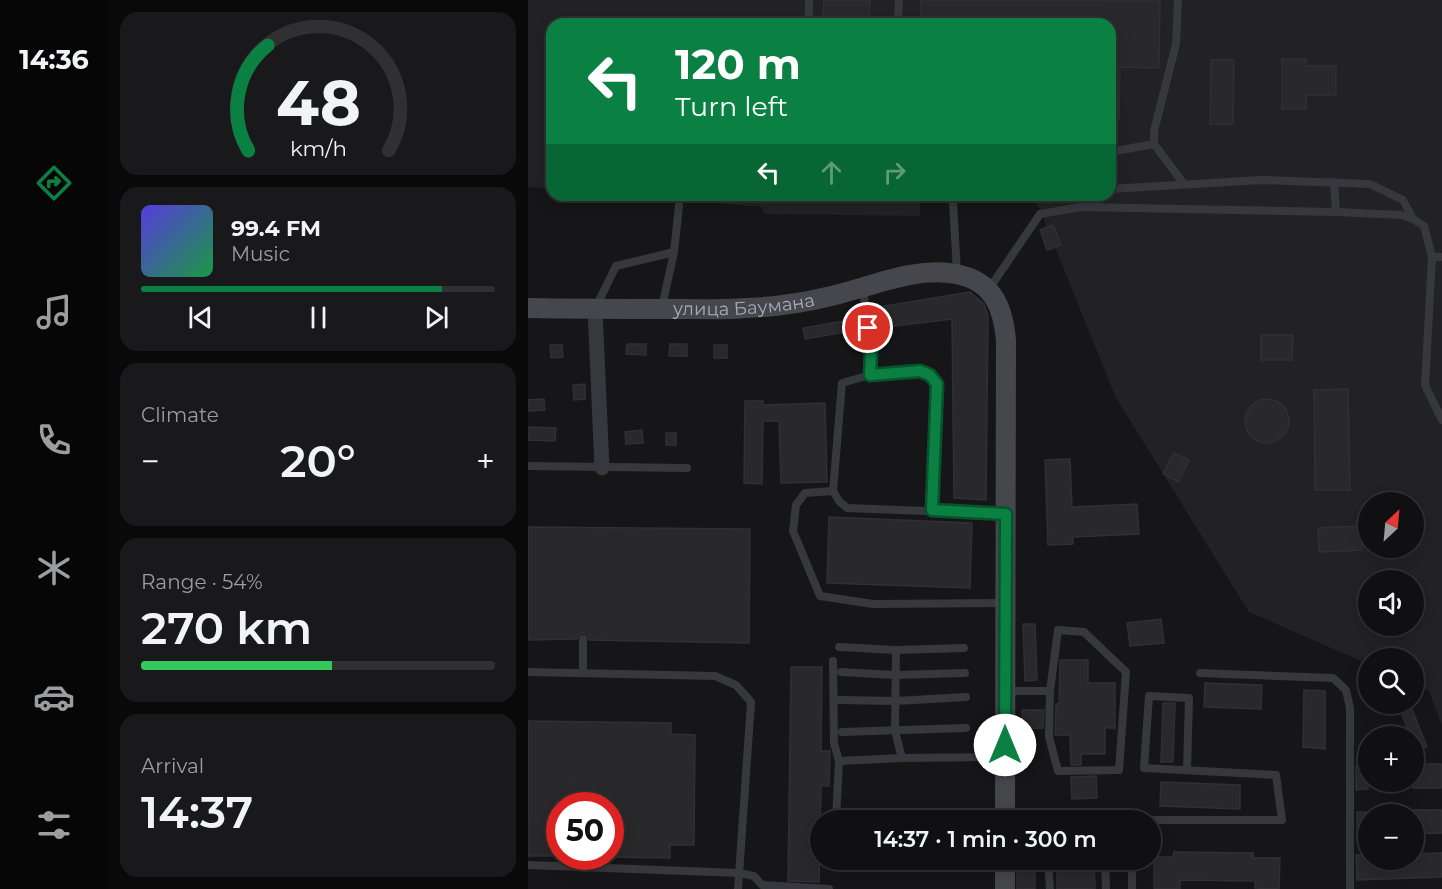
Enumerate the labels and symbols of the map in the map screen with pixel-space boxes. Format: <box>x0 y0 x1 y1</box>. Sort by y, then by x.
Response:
street label: улица Баумана <box>672 289 816 320</box>
pin <box>842 302 893 353</box>
north arrow <box>1358 492 1424 558</box>
position arrow <box>973 713 1037 777</box>
speed limit sign: 50 <box>546 792 624 870</box>

